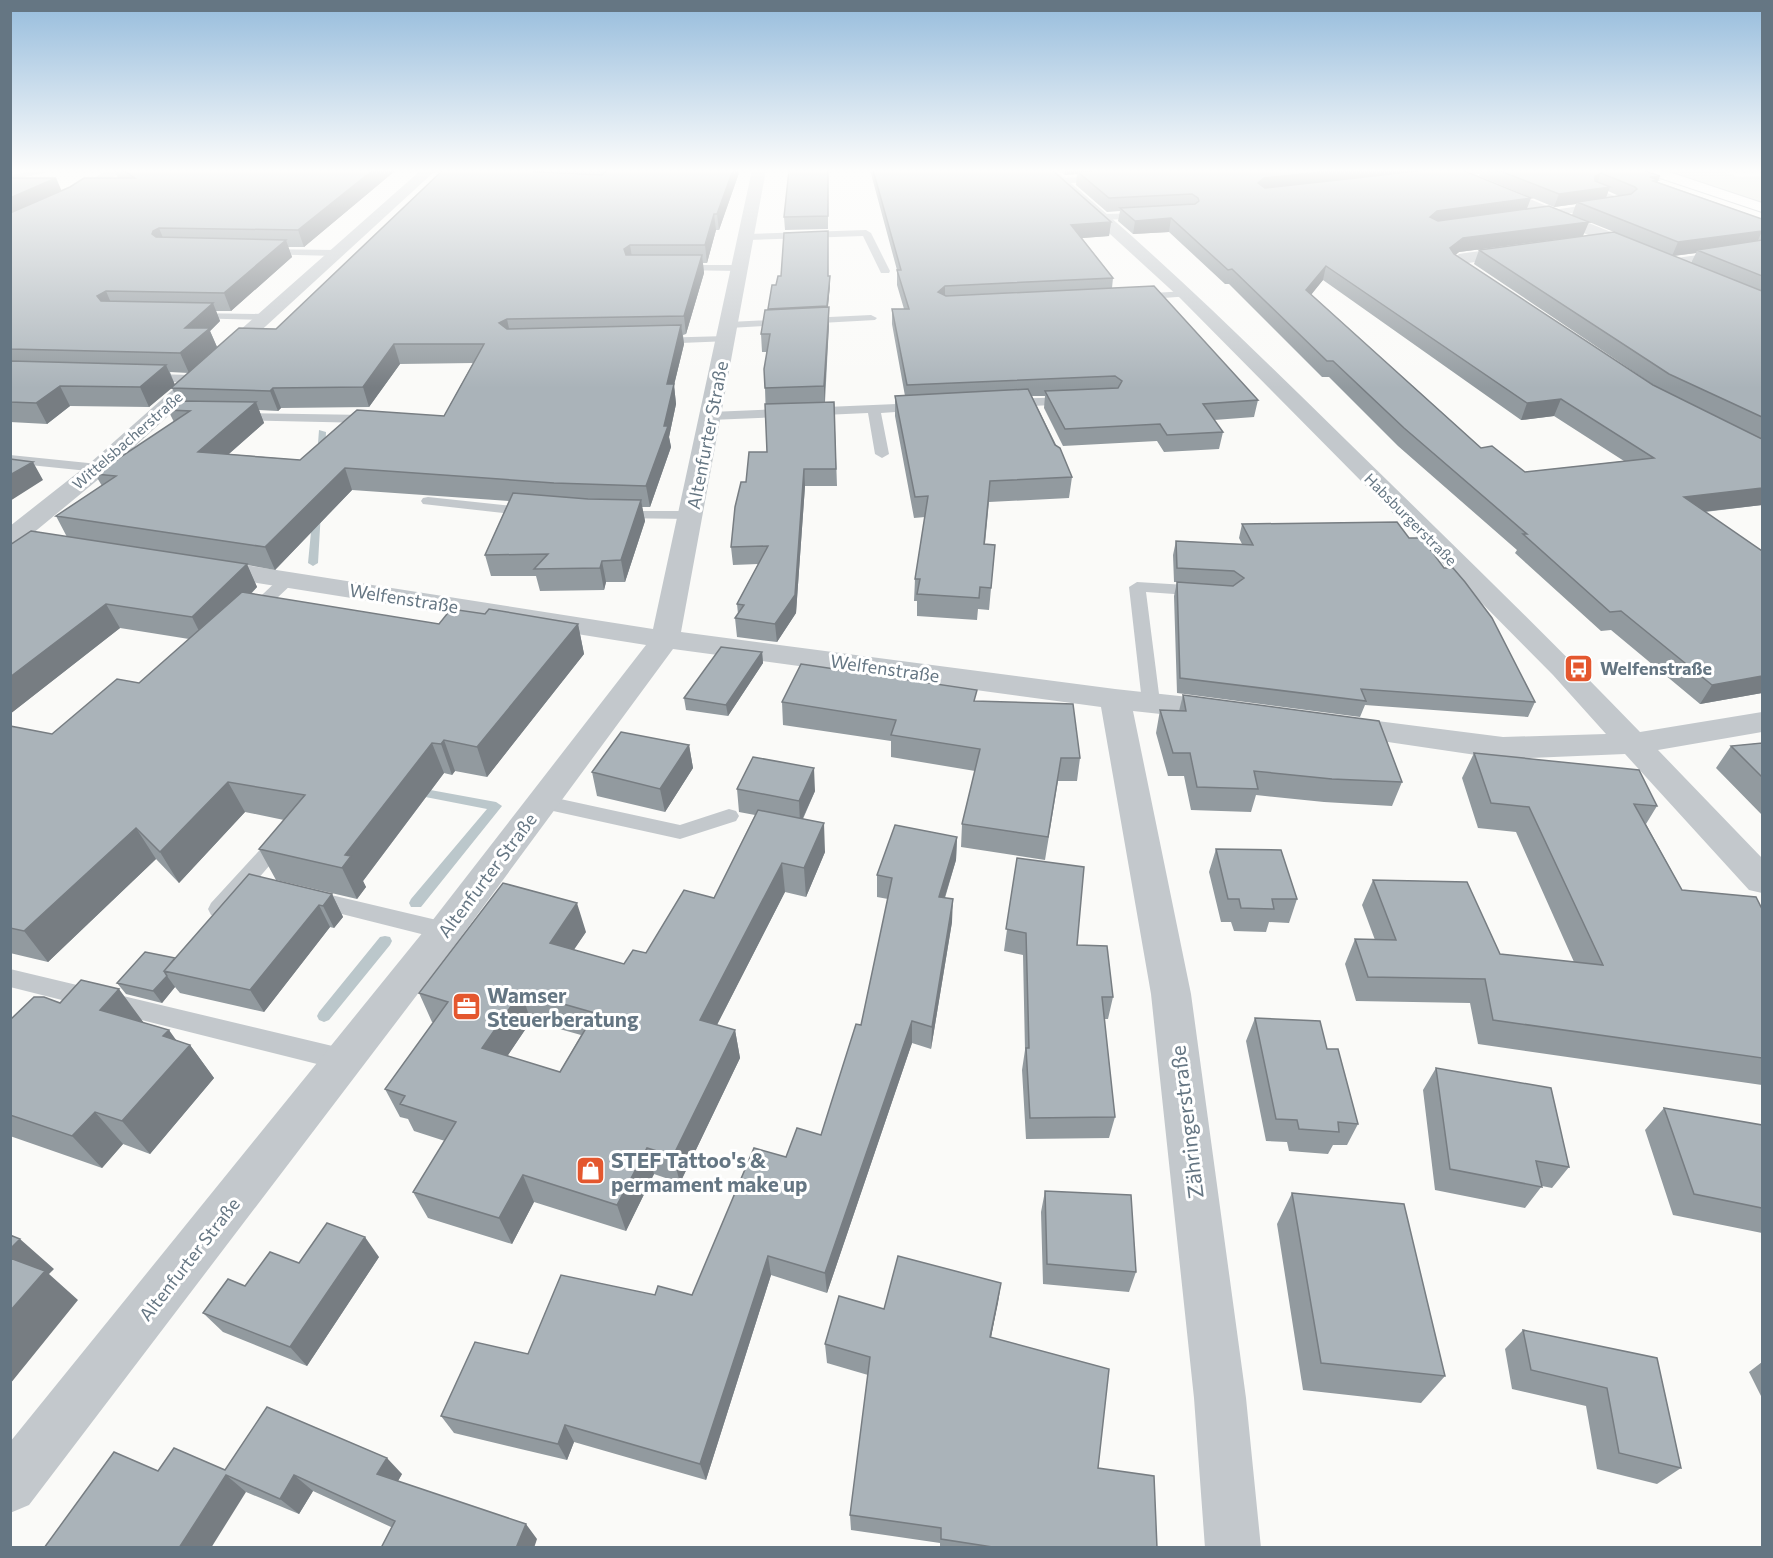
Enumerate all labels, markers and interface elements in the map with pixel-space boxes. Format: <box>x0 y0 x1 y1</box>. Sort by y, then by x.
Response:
street label: Altenfurter Straße <box>682 359 732 511</box>
street label: Wittelsbacherstraße <box>68 387 186 493</box>
street label: Habsburgerstraße <box>1361 469 1461 569</box>
street label: Welfenstraße <box>348 579 460 617</box>
street label: Welfenstraße <box>829 649 941 687</box>
bus stop icon: Welfenstraße <box>1563 652 1595 684</box>
place label: Welfenstraße <box>1600 657 1712 679</box>
street label: Altenfurter Straße <box>433 808 541 942</box>
place label: Wamser Steuerberatung <box>487 982 639 1031</box>
office icon: Wamser Steuerberatung <box>450 990 482 1022</box>
street label: Zähringerstraße <box>1164 1044 1208 1200</box>
place label: STEF Tattoo's & permament make up <box>611 1147 807 1196</box>
shop icon: STEF Tattoo's & permament make up <box>574 1155 606 1187</box>
street label: Altenfurter Straße <box>134 1193 244 1325</box>

